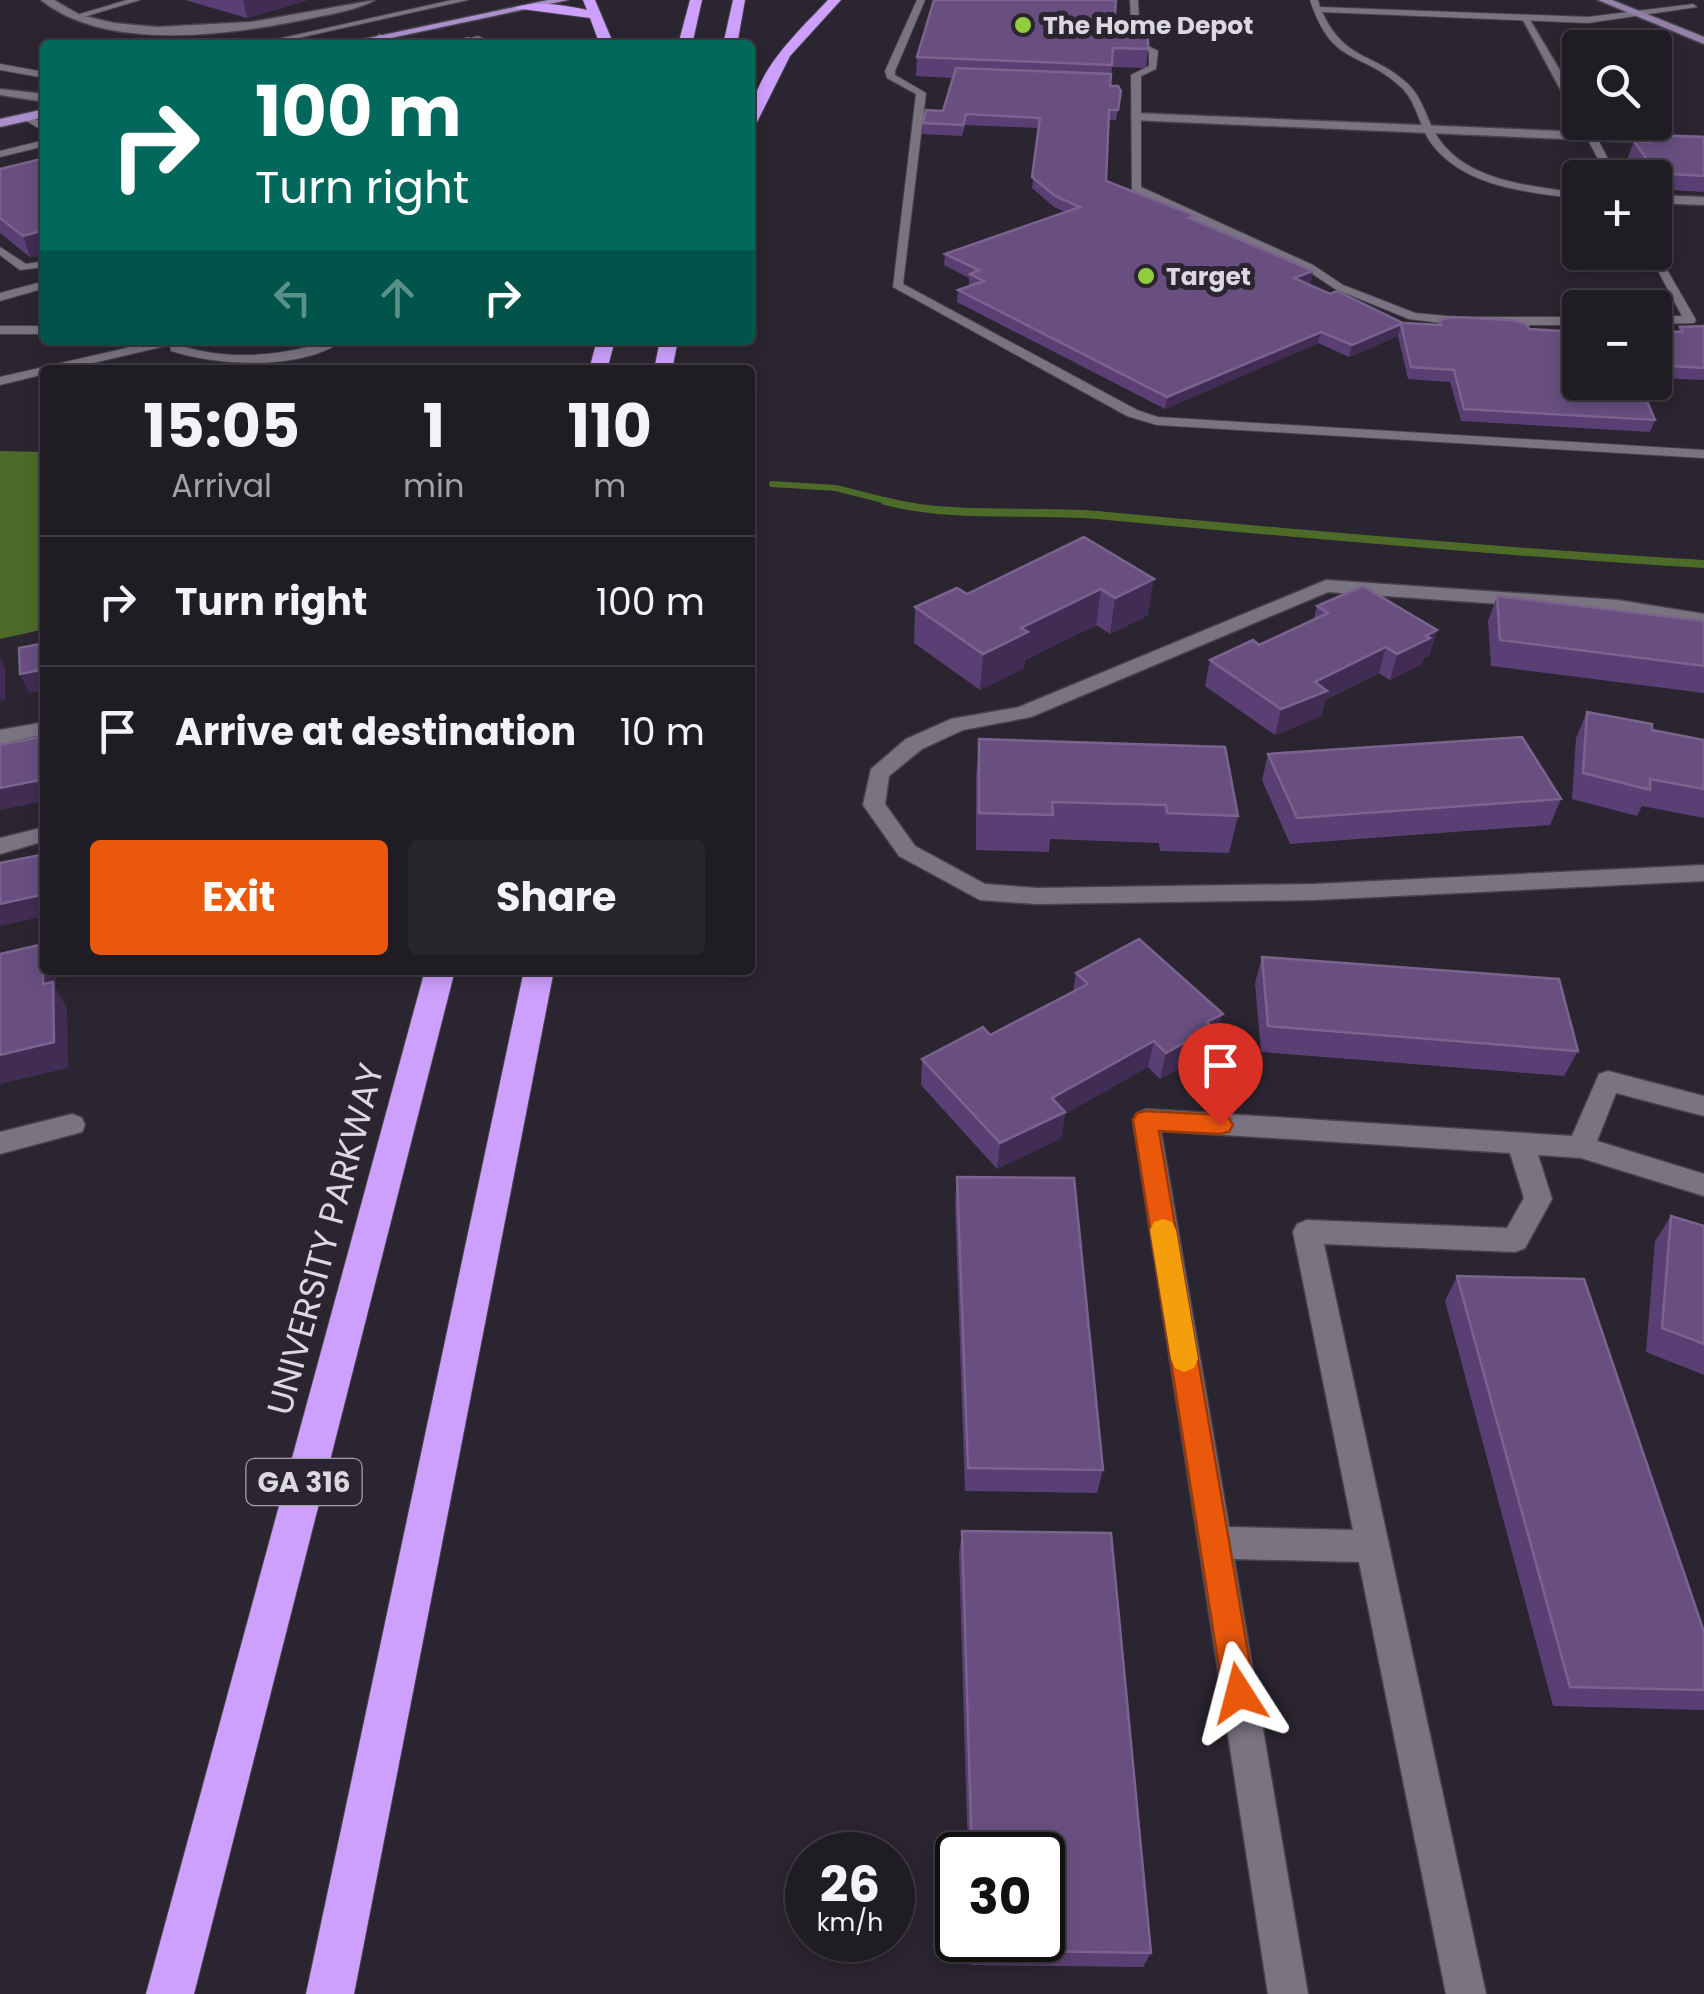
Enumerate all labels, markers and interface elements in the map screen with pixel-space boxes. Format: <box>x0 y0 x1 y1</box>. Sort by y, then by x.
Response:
place label: The Home Depot <box>1043 8 1253 43</box>
marker: The Home Depot <box>1012 14 1034 36</box>
map controls <box>1562 30 1672 400</box>
button: search <box>1562 30 1672 140</box>
text: 100 m <box>255 62 462 161</box>
icon: right <box>90 80 220 210</box>
text: Turn right <box>255 156 469 219</box>
button: + <box>1562 160 1672 270</box>
place label: Target <box>1166 259 1251 294</box>
marker: Target <box>1135 265 1157 287</box>
icon: left <box>265 270 320 325</box>
icon: ahead <box>370 270 425 325</box>
icon: right <box>475 270 530 325</box>
button: − <box>1562 290 1672 400</box>
text: 15:05 <box>143 384 300 468</box>
text: 1 <box>422 384 445 468</box>
text: 110 <box>568 384 652 468</box>
text: Arrival <box>171 463 272 508</box>
text: min <box>403 463 464 508</box>
text: m <box>593 463 626 508</box>
icon: right <box>90 574 145 629</box>
text: Turn right <box>175 575 367 628</box>
text: 100 m <box>596 575 705 628</box>
icon: arrive <box>90 704 145 759</box>
text: Arrive at destination <box>175 705 576 758</box>
text: 10 m <box>620 705 705 758</box>
button: Exit <box>90 840 388 955</box>
button: Share <box>408 840 705 955</box>
pin <box>1178 1023 1263 1126</box>
icon: arrive <box>1193 1038 1248 1093</box>
street label: UNIVERSITY PARKWAY <box>255 1058 395 1420</box>
road number: GA 316 <box>246 1459 362 1505</box>
position arrow <box>1187 1641 1291 1745</box>
speed limit sign: 30 <box>935 1832 1065 1962</box>
text: 26 <box>820 1849 880 1920</box>
text: km/h <box>817 1905 883 1940</box>

